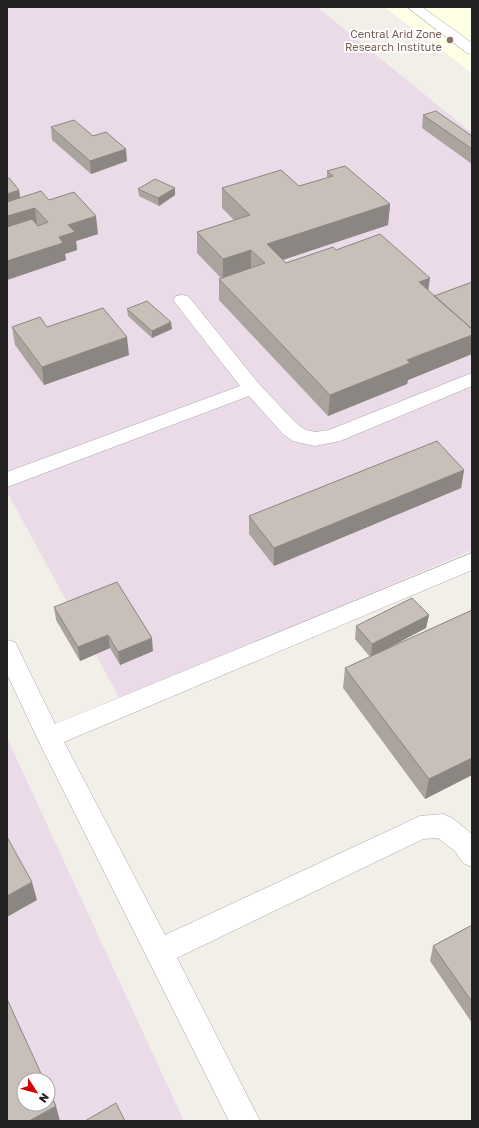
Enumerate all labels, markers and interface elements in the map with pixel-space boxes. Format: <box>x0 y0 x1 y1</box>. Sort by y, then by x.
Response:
place label: Central Arid Zone Research Institute <box>345 27 442 53</box>
marker: Central Arid Zone Research Institute <box>445 35 455 45</box>
north arrow <box>16 1072 56 1112</box>
text: N <box>37 1091 52 1105</box>

